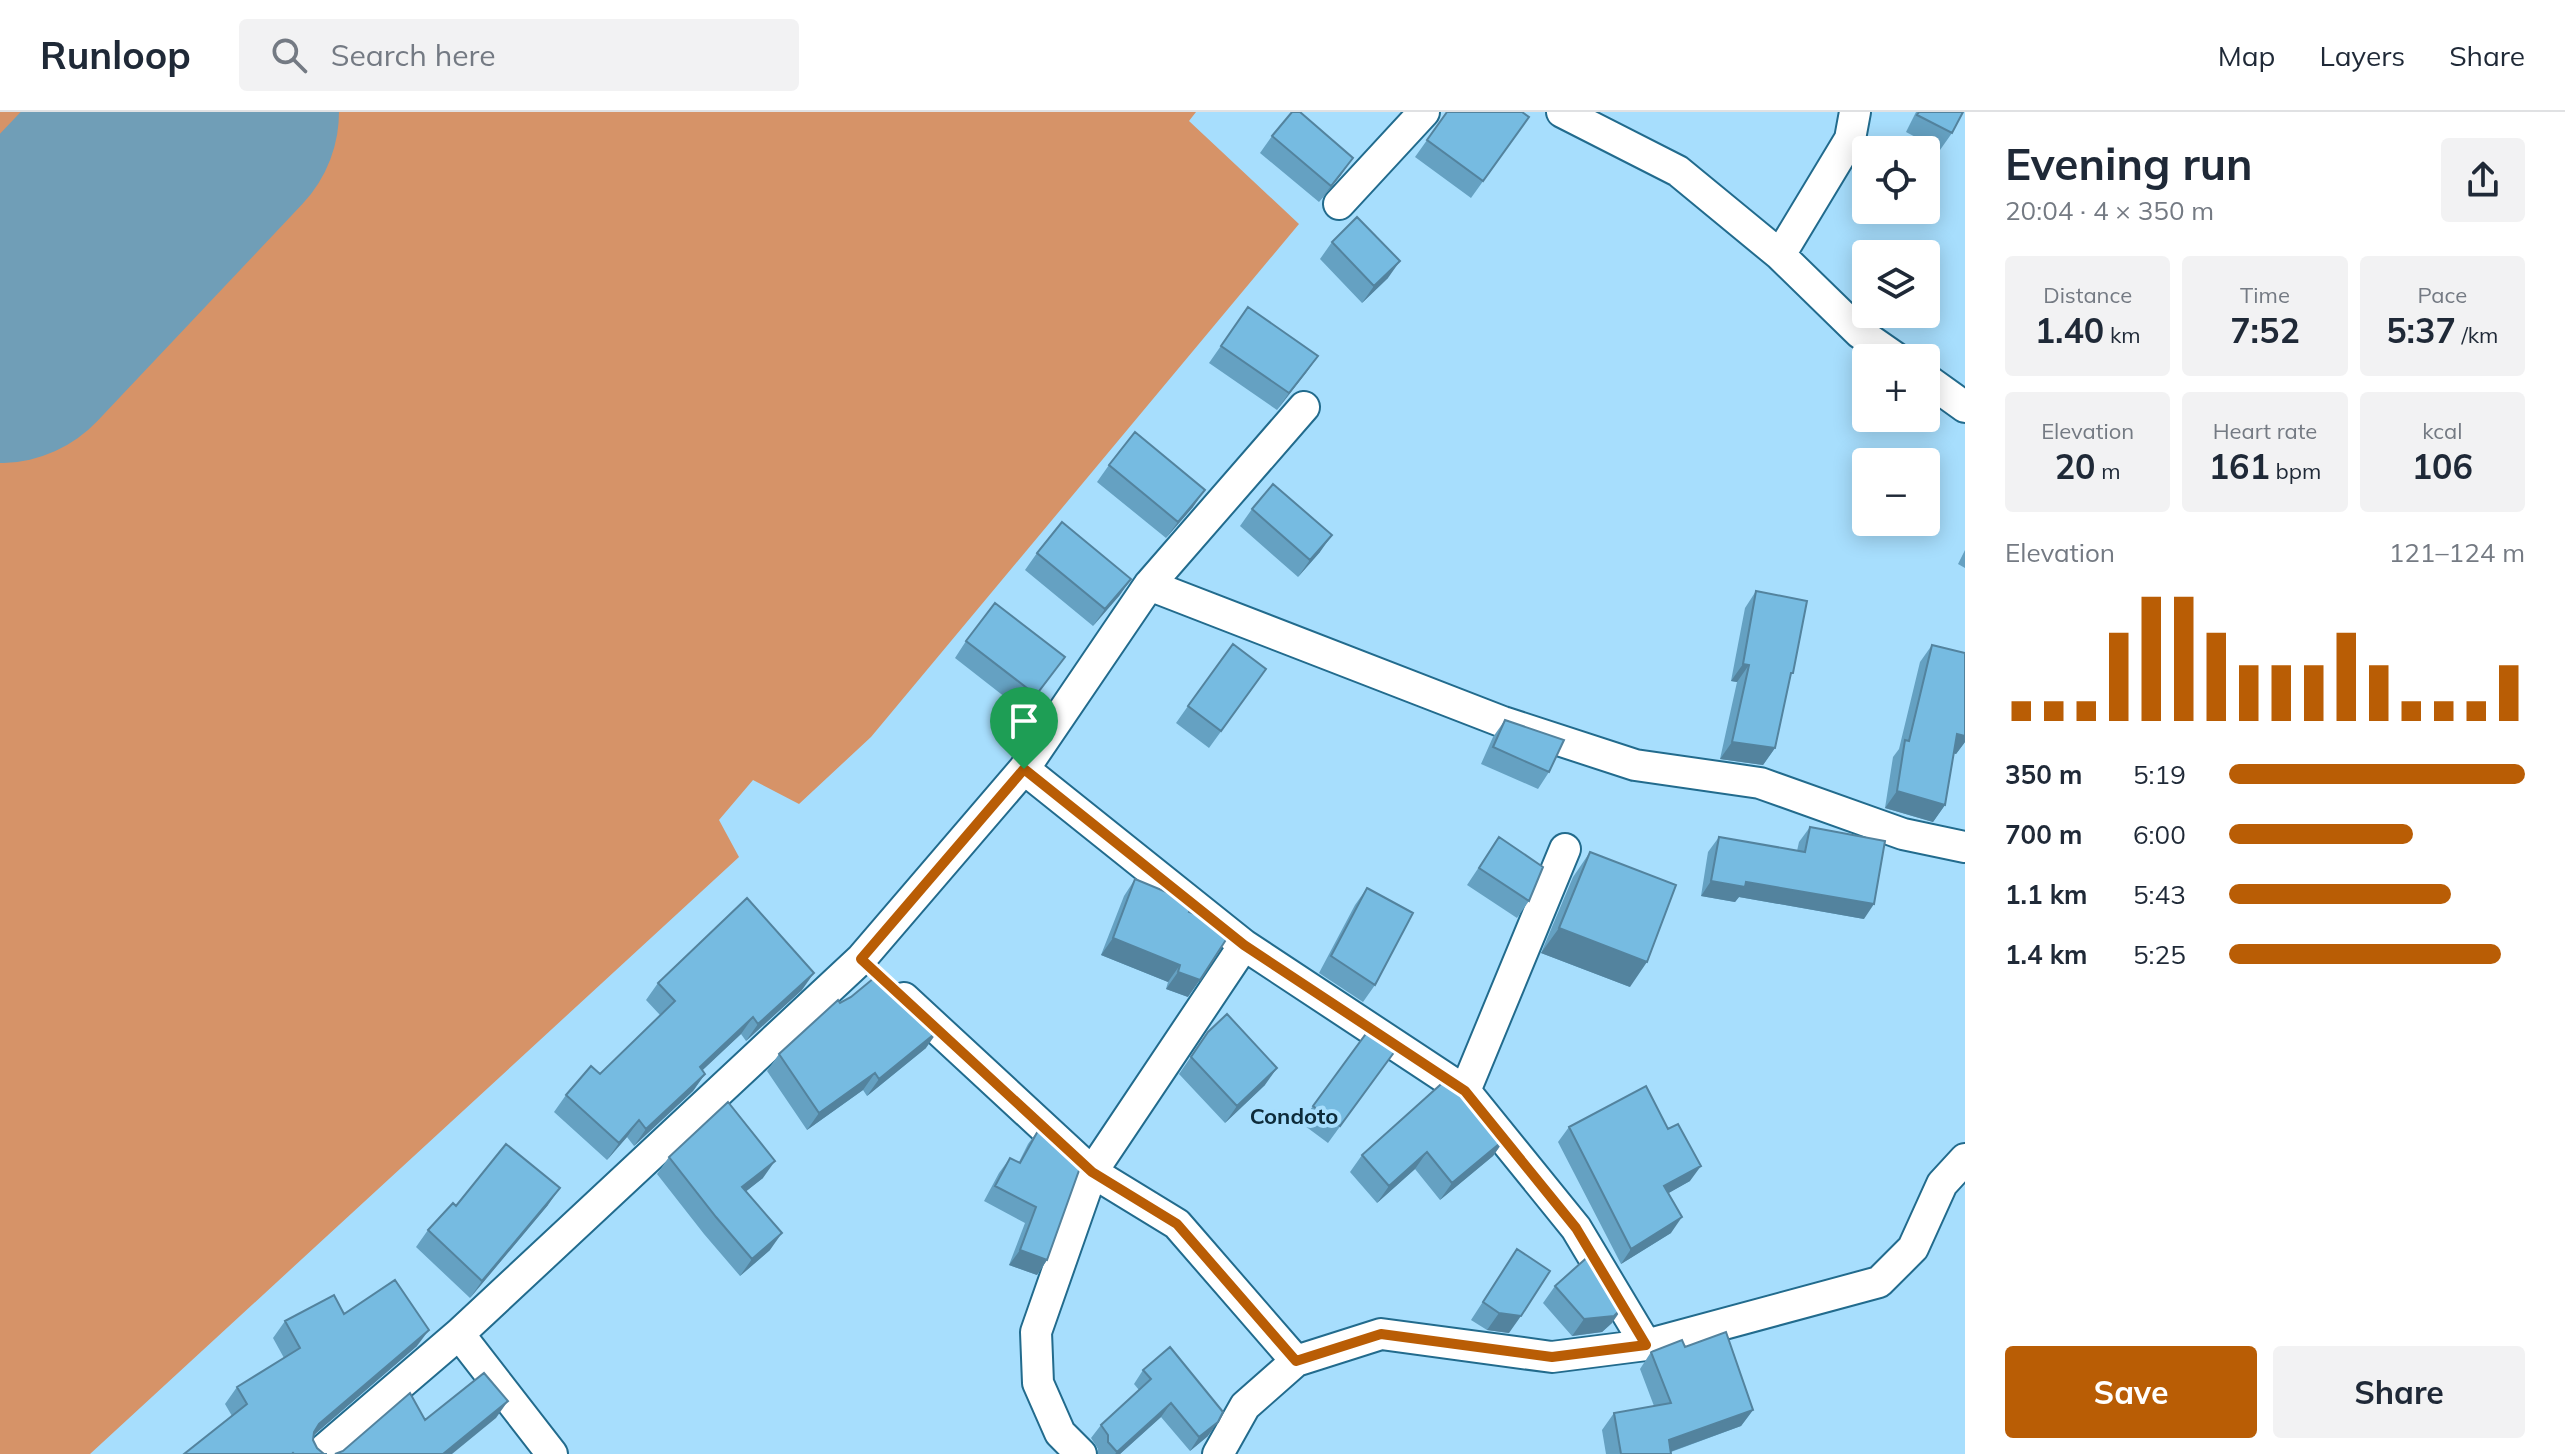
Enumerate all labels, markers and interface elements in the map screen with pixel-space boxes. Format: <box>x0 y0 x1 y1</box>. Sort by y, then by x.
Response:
search box <box>239 19 799 91</box>
text: Runloop <box>40 31 191 79</box>
icon: search <box>267 33 311 77</box>
text: Search here <box>331 36 496 74</box>
text: Map <box>2218 38 2275 73</box>
text: Layers <box>2319 38 2405 73</box>
text: Share <box>2449 38 2525 73</box>
map controls <box>1852 136 1940 536</box>
button: locate <box>1852 136 1940 224</box>
text: Evening run <box>2005 136 2252 191</box>
button: share <box>2441 138 2525 222</box>
text: 20:04 · 4 × 350 m <box>2005 194 2214 227</box>
button: layers <box>1852 240 1940 328</box>
text: Distance <box>2043 281 2132 309</box>
text: Time <box>2240 281 2290 309</box>
text: Pace <box>2418 281 2467 309</box>
text: 1.40 <box>2035 309 2104 352</box>
text: 7:52 <box>2230 309 2300 352</box>
text: 5:37 <box>2386 309 2456 352</box>
text: km <box>2104 321 2141 349</box>
text: /km <box>2456 321 2498 349</box>
button: + <box>1852 344 1940 432</box>
text: Elevation <box>2041 417 2134 445</box>
text: Heart rate <box>2213 417 2317 445</box>
text: kcal <box>2422 417 2462 445</box>
text: 20 <box>2055 445 2096 488</box>
text: 161 <box>2209 445 2270 488</box>
text: 106 <box>2412 445 2473 488</box>
button: − <box>1852 448 1940 536</box>
text: m <box>2096 457 2121 485</box>
text: bpm <box>2270 457 2321 485</box>
text: Elevation <box>2005 536 2115 569</box>
text: 121–124 m <box>2389 536 2525 569</box>
pin <box>990 687 1058 769</box>
icon: arrive <box>1002 699 1046 743</box>
text: 350 m <box>2005 758 2082 791</box>
text: 5:19 <box>2133 758 2186 791</box>
text: 700 m <box>2005 818 2082 851</box>
text: 6:00 <box>2133 818 2186 851</box>
text: 1.1 km <box>2005 878 2088 911</box>
text: 5:43 <box>2133 878 2186 911</box>
text: 1.4 km <box>2005 938 2088 971</box>
text: 5:25 <box>2133 938 2186 971</box>
district label: Condoto <box>1250 1102 1338 1130</box>
button: Save <box>2005 1346 2257 1438</box>
button: Share <box>2273 1346 2525 1438</box>

